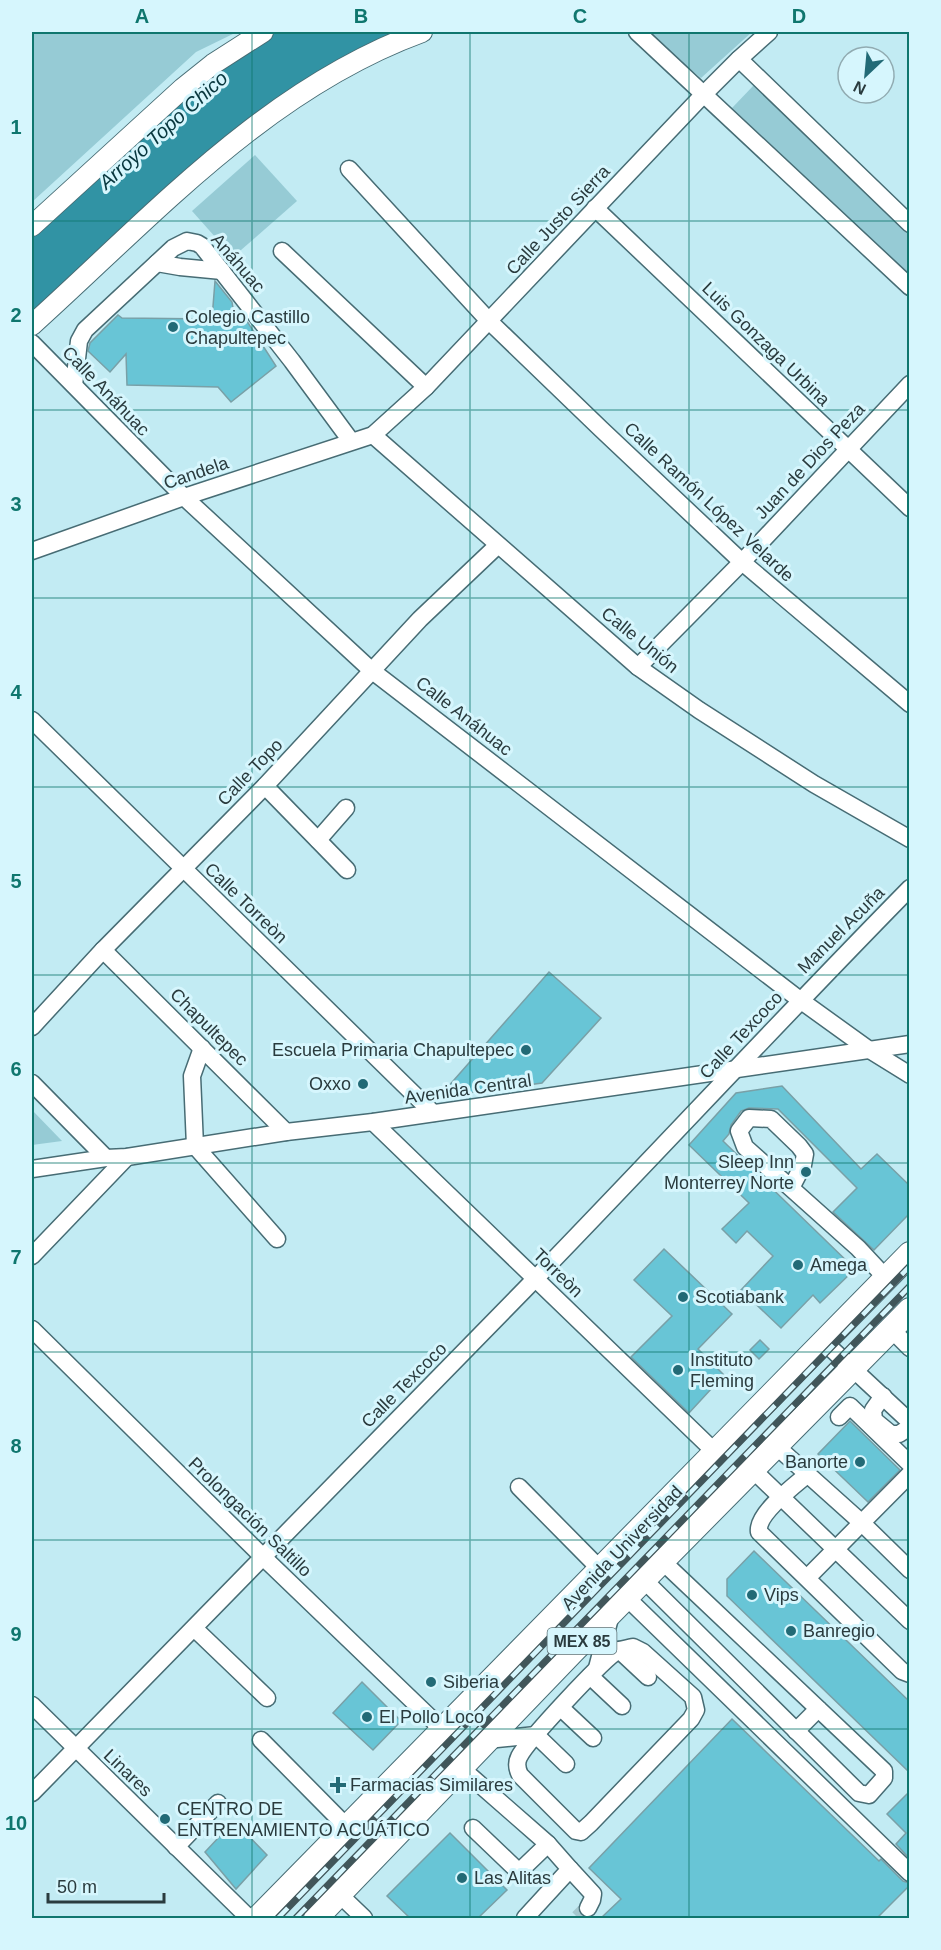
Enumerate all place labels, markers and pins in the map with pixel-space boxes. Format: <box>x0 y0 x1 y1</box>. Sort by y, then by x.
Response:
place label: Colegio Castillo Chapultepec <box>185 307 310 348</box>
marker: Colegio Castillo Chapultepec <box>166 320 180 334</box>
place label: Escuela Primaria Chapultepec <box>272 1040 514 1060</box>
marker: Escuela Primaria Chapultepec <box>519 1043 533 1057</box>
place label: Oxxo <box>309 1074 351 1094</box>
marker: Oxxo <box>356 1077 370 1091</box>
place label: Sleep Inn Monterrey Norte <box>664 1152 794 1193</box>
marker: Sleep Inn Monterrey Norte <box>799 1165 813 1179</box>
place label: Amega <box>810 1255 868 1275</box>
marker: Amega <box>791 1258 805 1272</box>
place label: Scotiabank <box>695 1287 785 1307</box>
marker: Scotiabank <box>676 1290 690 1304</box>
place label: Instituto Fleming <box>690 1350 754 1391</box>
marker: Instituto Fleming <box>671 1363 685 1377</box>
place label: Banorte <box>785 1452 848 1472</box>
marker: Banorte <box>853 1455 867 1469</box>
place label: Vips <box>764 1585 799 1605</box>
marker: Vips <box>745 1588 759 1602</box>
place label: Banregio <box>803 1621 875 1641</box>
marker: Banregio <box>784 1624 798 1638</box>
place label: Siberia <box>443 1672 500 1692</box>
marker: Siberia <box>424 1675 438 1689</box>
place label: El Pollo Loco <box>379 1707 484 1727</box>
marker: El Pollo Loco <box>360 1710 374 1724</box>
place label: Farmacias Similares <box>350 1775 513 1795</box>
marker: Farmacias Similares <box>331 1778 345 1792</box>
place label: CENTRO DE ENTRENAMIENTO ACUÁTICO <box>177 1799 430 1840</box>
marker: CENTRO DE ENTRENAMIENTO ACUÁTICO <box>158 1812 172 1826</box>
place label: Las Alitas <box>474 1868 551 1888</box>
marker: Las Alitas <box>455 1871 469 1885</box>

